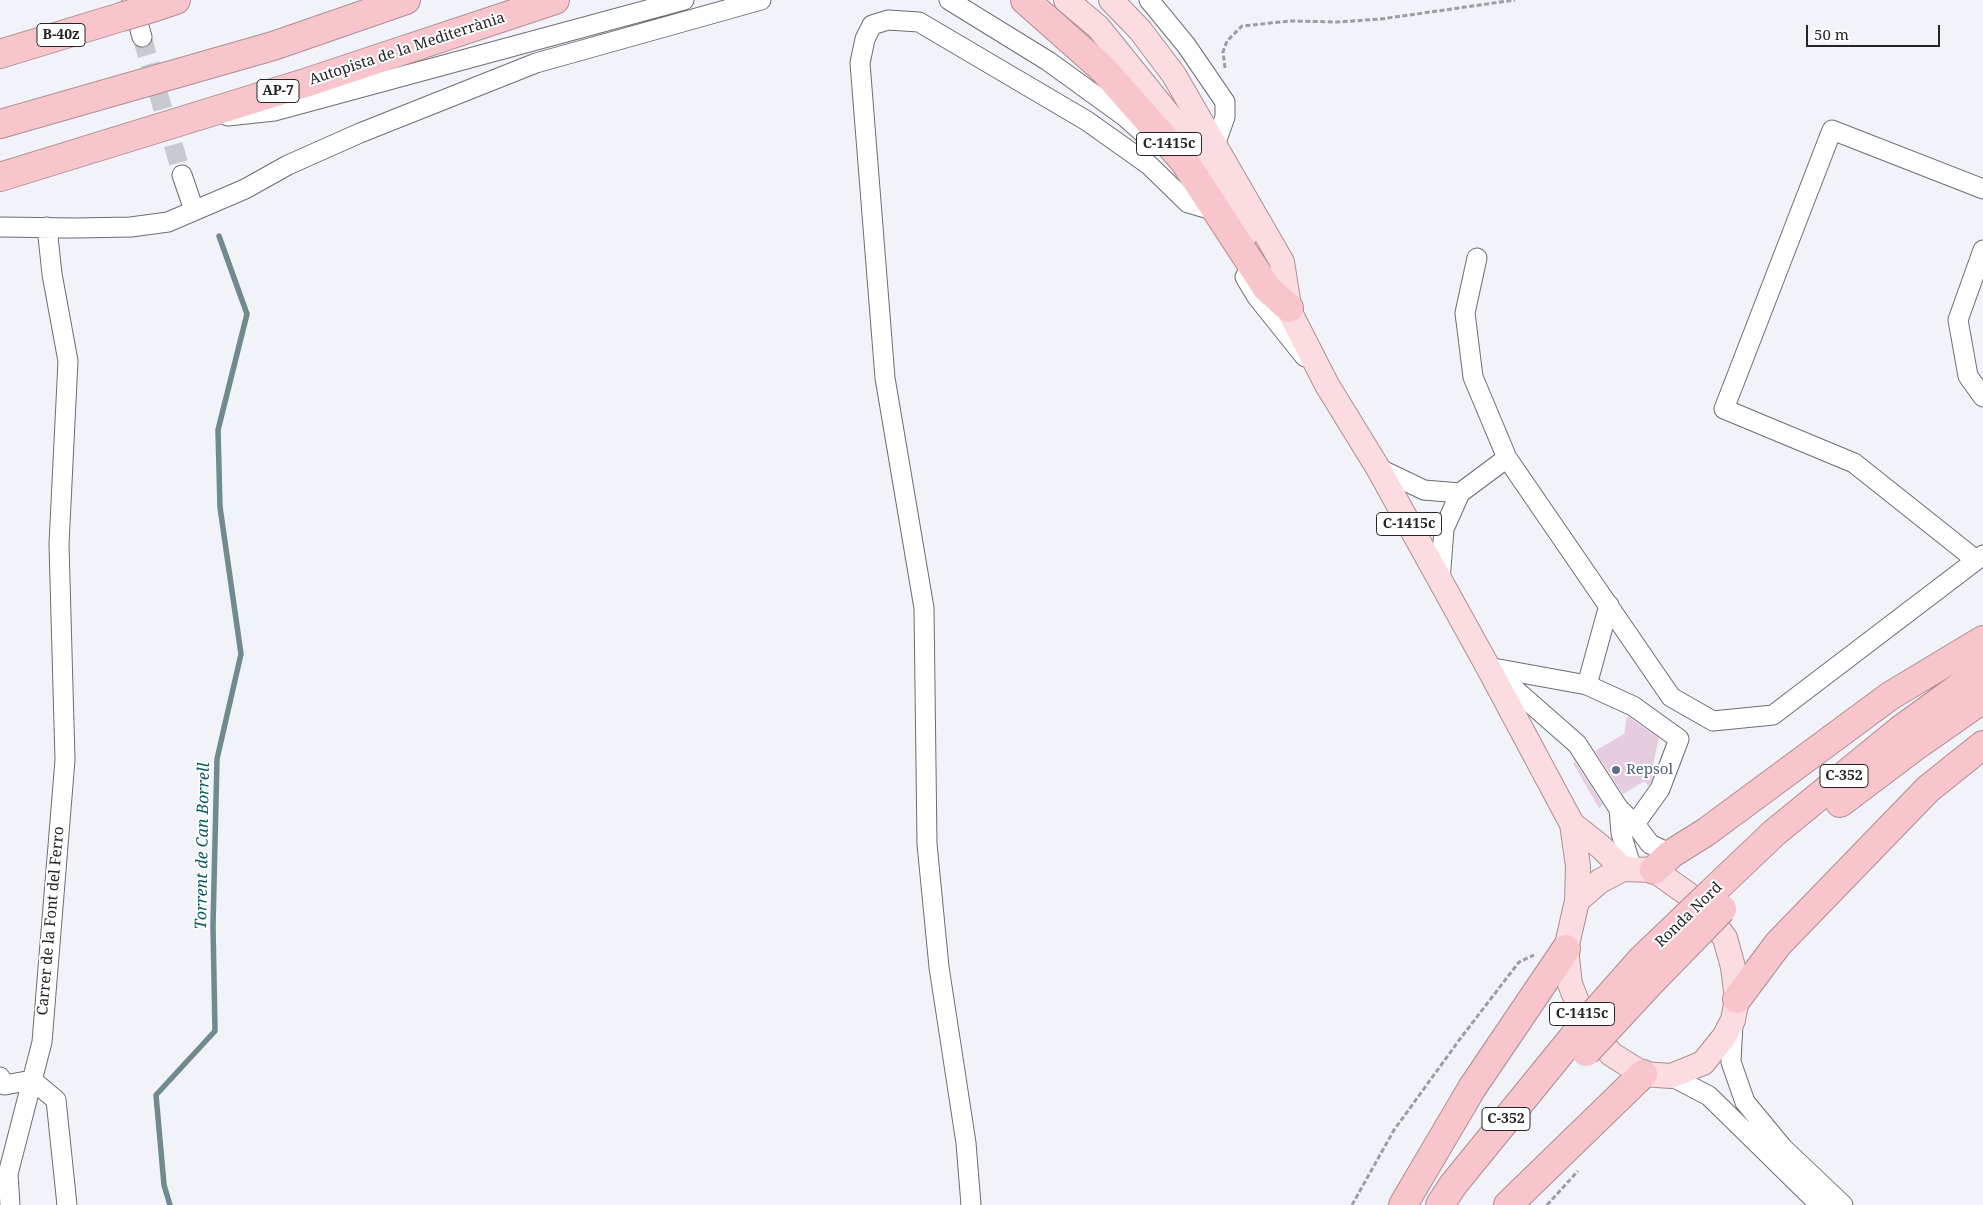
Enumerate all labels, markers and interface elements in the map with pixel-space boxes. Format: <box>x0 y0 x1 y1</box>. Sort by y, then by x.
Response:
street label: Autopista de la Mediterrània <box>307 9 507 89</box>
scale bar <box>1808 15 1942 47</box>
road number: B-40z <box>37 24 85 46</box>
text: 50 m <box>1814 24 1849 44</box>
road number: AP-7 <box>257 80 299 102</box>
road number: C-1415c <box>1136 132 1202 156</box>
road number: C-1415c <box>1376 512 1442 536</box>
place label: Repsol <box>1626 761 1673 779</box>
water label: Torrent de Can Borrell <box>192 762 214 930</box>
marker: Repsol <box>1610 764 1622 776</box>
road number: C-352 <box>1820 764 1868 788</box>
street label: Carrer de la Font del Ferro <box>34 826 68 1016</box>
street label: Ronda Nord <box>1652 879 1726 951</box>
road number: C-1415c <box>1550 1002 1614 1026</box>
road number: C-352 <box>1482 1108 1530 1130</box>

